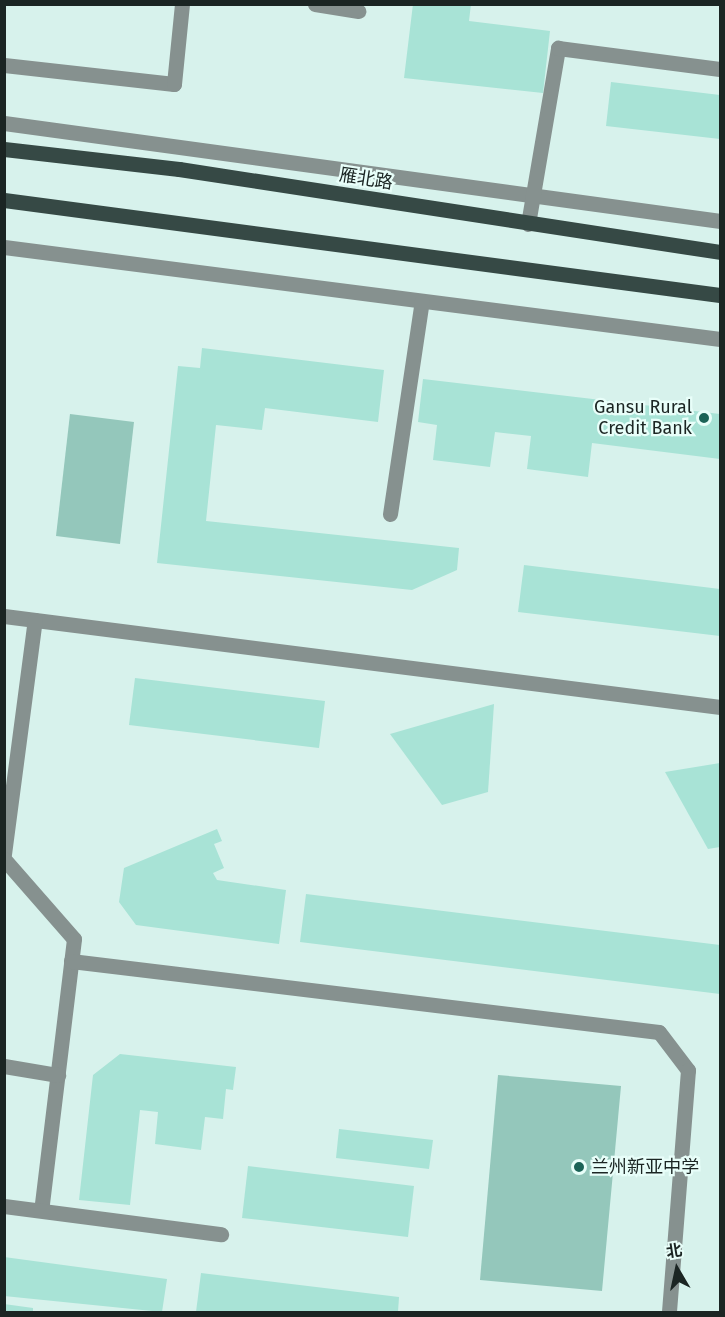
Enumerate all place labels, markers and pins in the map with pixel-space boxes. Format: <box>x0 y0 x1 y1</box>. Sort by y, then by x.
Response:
place label: Gansu Rural Credit Bank <box>594 397 692 440</box>
marker: Gansu Rural Credit Bank <box>697 411 711 425</box>
place label: 兰州新亚中学 <box>591 1156 699 1178</box>
marker: 兰州新亚中学 <box>572 1160 586 1174</box>

